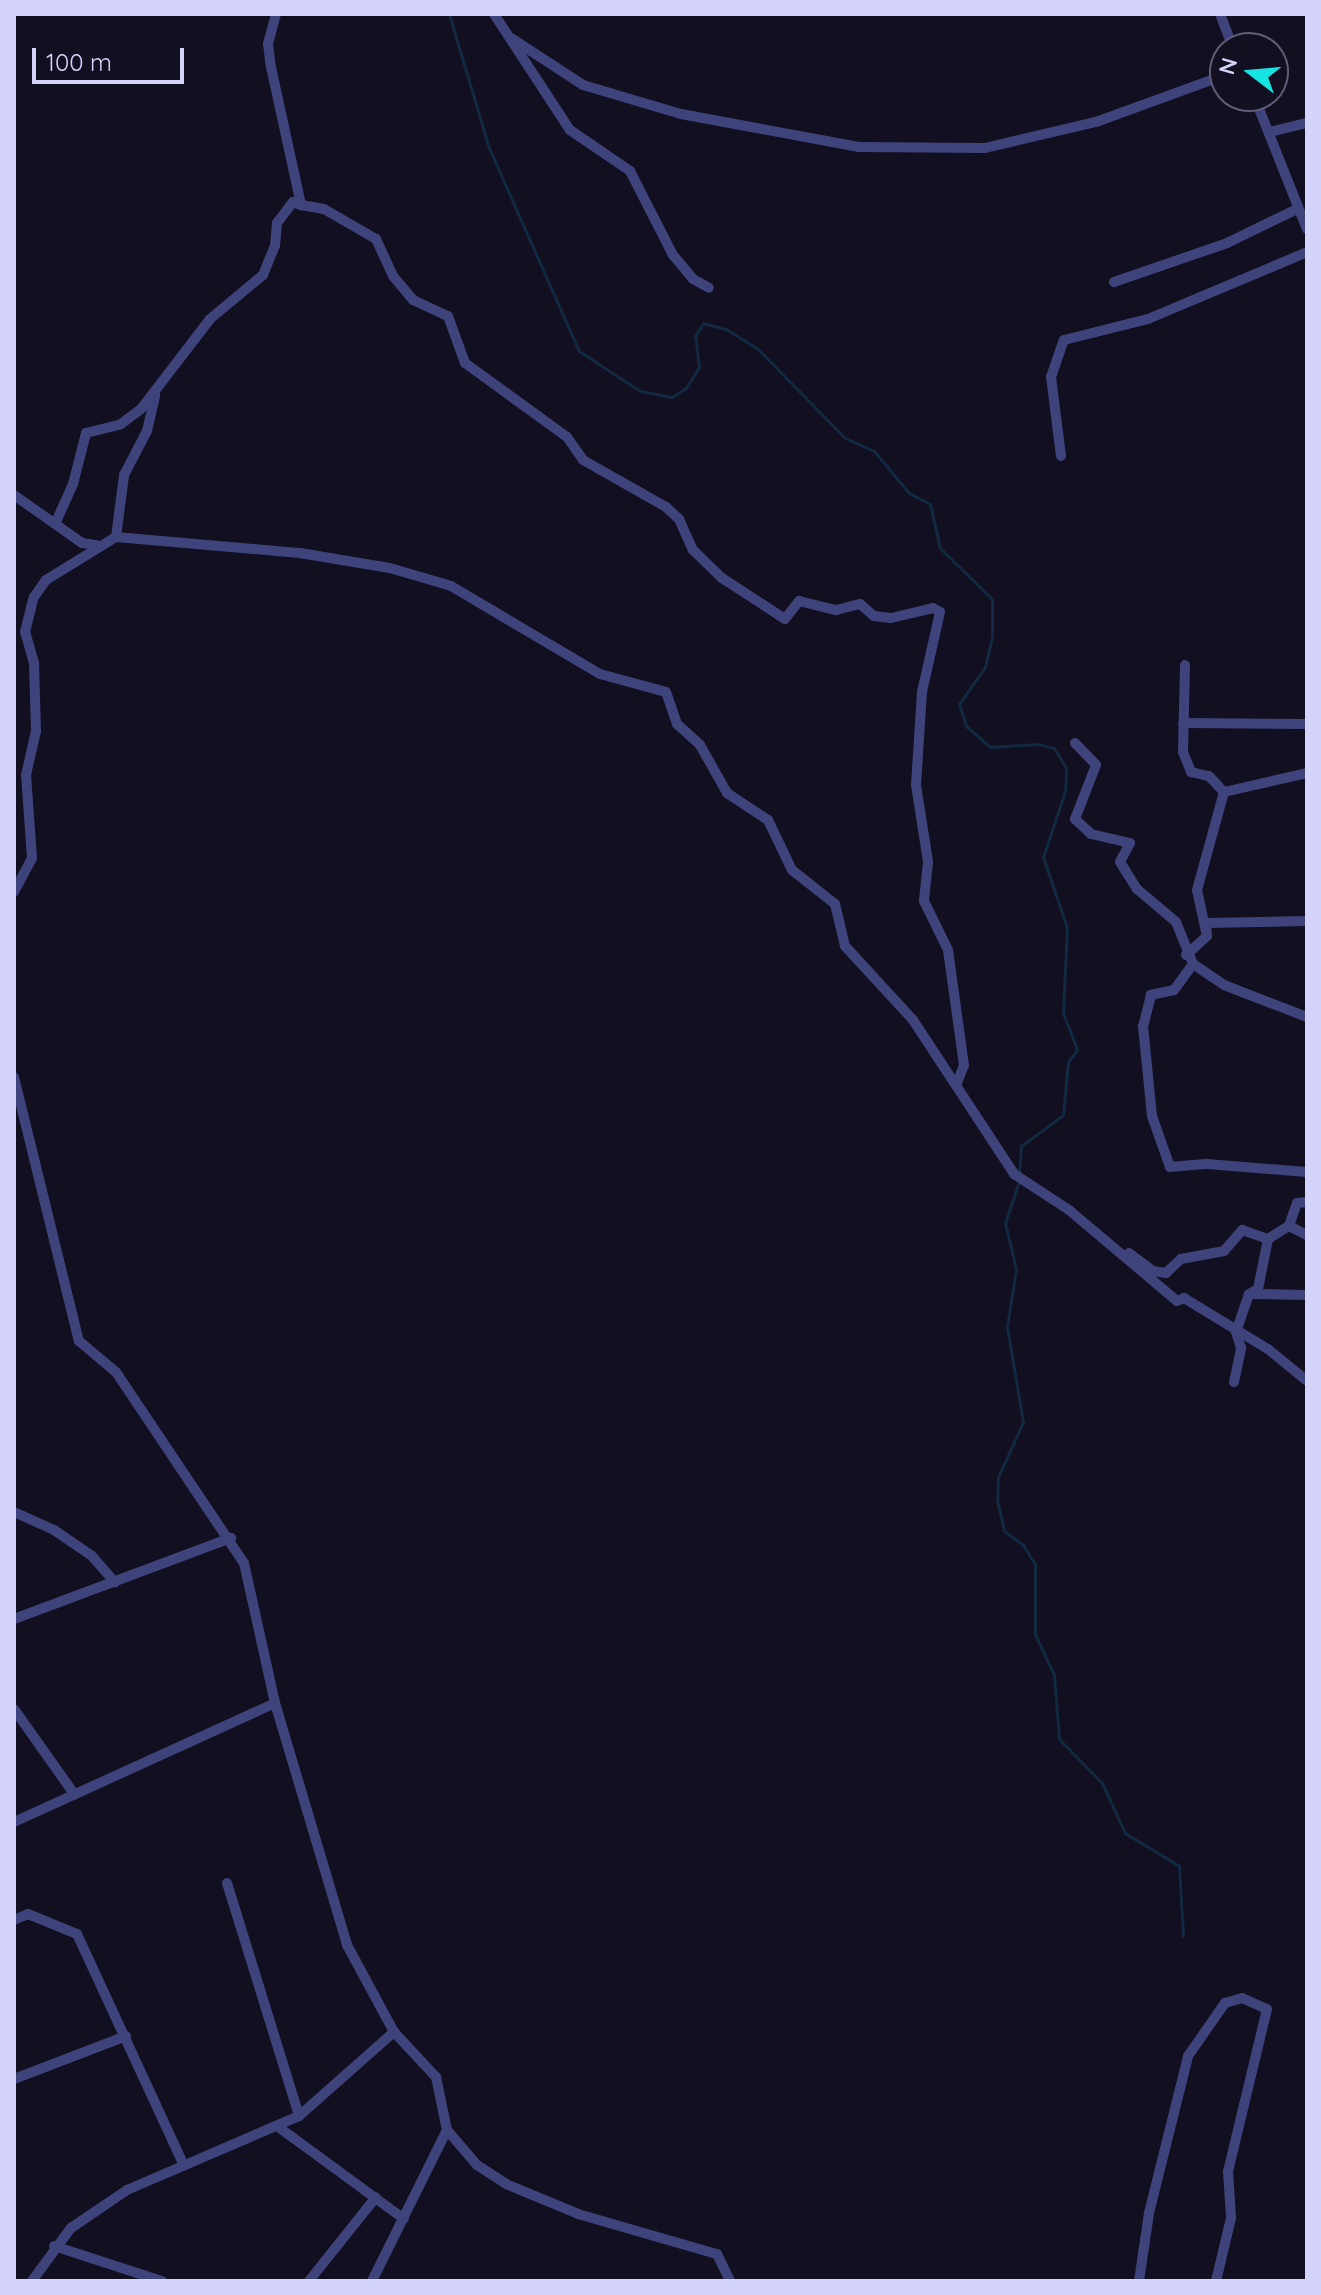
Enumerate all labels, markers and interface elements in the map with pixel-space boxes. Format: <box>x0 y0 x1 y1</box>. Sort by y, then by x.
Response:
scale bar <box>36 32 188 82</box>
north arrow <box>1209 32 1289 112</box>
text: 100 m <box>46 47 112 77</box>
text: N <box>1212 54 1244 78</box>

